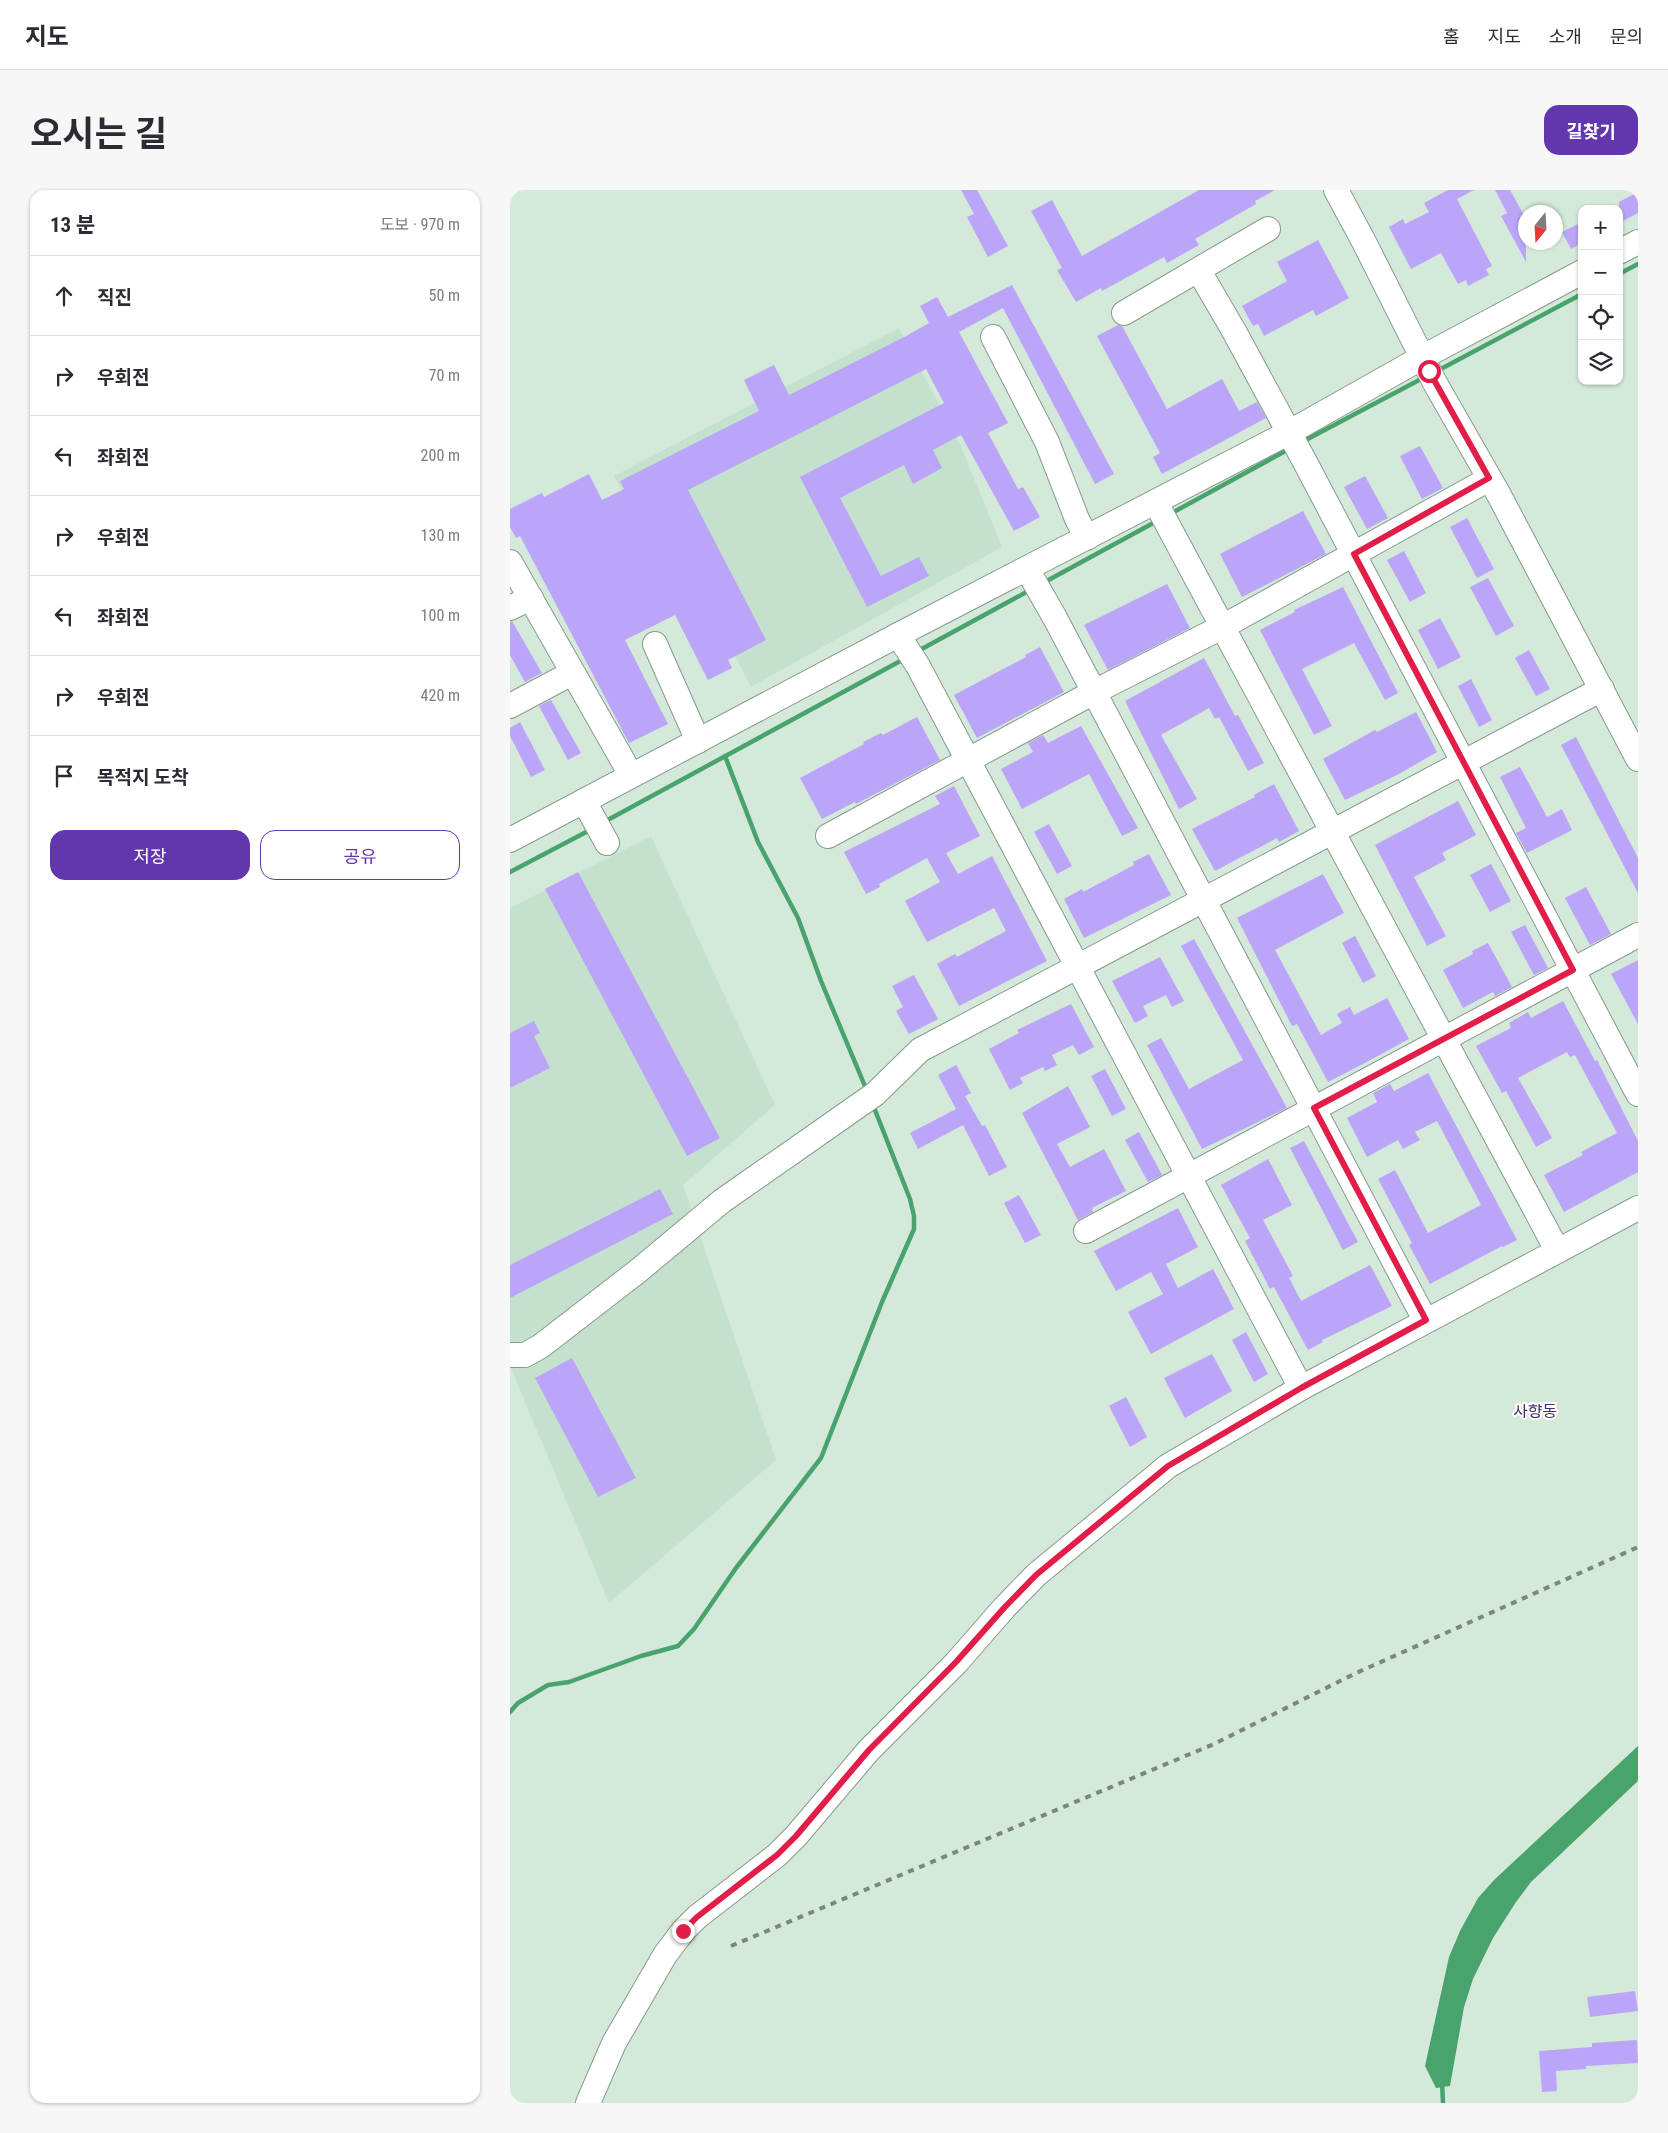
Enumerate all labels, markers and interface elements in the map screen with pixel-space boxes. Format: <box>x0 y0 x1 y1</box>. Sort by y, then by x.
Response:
text: 지도 <box>25 23 69 51</box>
text: 홈 <box>1443 26 1460 47</box>
text: 지도 <box>1488 26 1521 47</box>
text: 소개 <box>1549 26 1582 47</box>
text: 문의 <box>1610 26 1643 47</box>
button: 길찾기 <box>1544 105 1638 155</box>
text: 오시는 길 <box>30 114 167 155</box>
north arrow <box>1518 205 1563 250</box>
map controls <box>1578 205 1623 385</box>
button: + <box>1578 205 1623 250</box>
text: 13 분 <box>50 213 95 237</box>
text: 도보 · 970 m <box>380 215 460 234</box>
button: − <box>1578 250 1623 295</box>
icon: ahead <box>50 282 78 310</box>
text: 직진 <box>97 286 132 309</box>
text: 50 m <box>428 286 460 305</box>
button: locate <box>1578 295 1623 340</box>
button: layers <box>1578 340 1623 385</box>
route start <box>1418 360 1441 383</box>
icon: right <box>50 362 78 390</box>
text: 우회전 <box>97 366 149 389</box>
text: 70 m <box>428 366 460 385</box>
icon: left <box>50 442 78 470</box>
text: 좌회전 <box>97 446 149 469</box>
text: 200 m <box>421 446 460 465</box>
icon: right <box>50 522 78 550</box>
text: 우회전 <box>97 526 149 549</box>
text: 130 m <box>421 526 460 545</box>
icon: left <box>50 602 78 630</box>
text: 좌회전 <box>97 606 149 629</box>
text: 100 m <box>421 606 460 625</box>
icon: right <box>50 682 78 710</box>
text: 우회전 <box>97 686 149 709</box>
text: 420 m <box>421 686 460 705</box>
icon: arrive <box>50 762 78 790</box>
text: 목적지 도착 <box>97 766 189 789</box>
button: 저장 <box>50 830 250 880</box>
button: 공유 <box>260 830 460 880</box>
district label: 사향동 <box>1513 1402 1557 1421</box>
route end <box>672 1920 695 1943</box>

